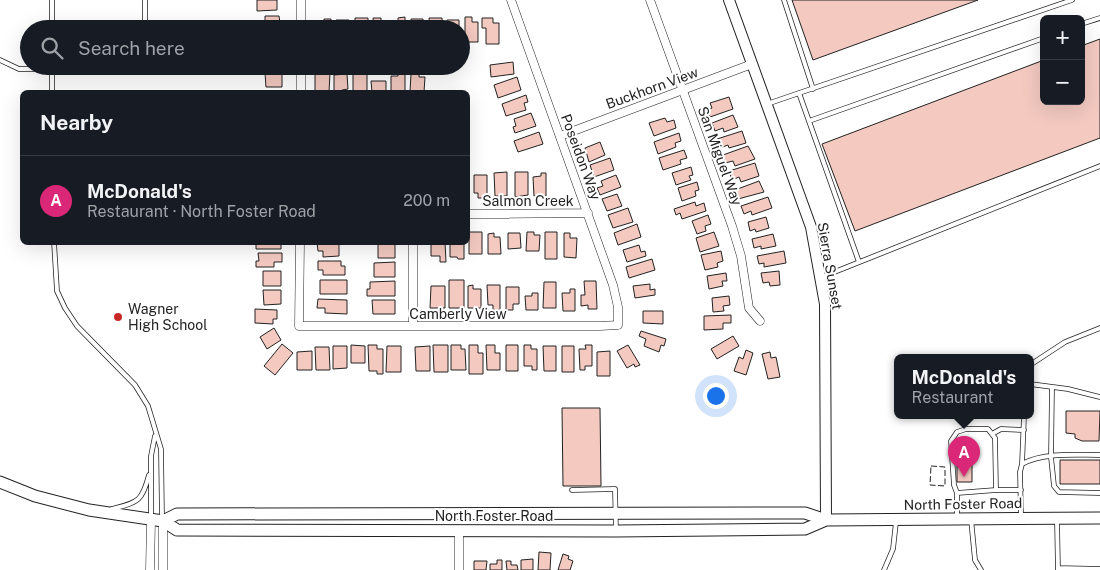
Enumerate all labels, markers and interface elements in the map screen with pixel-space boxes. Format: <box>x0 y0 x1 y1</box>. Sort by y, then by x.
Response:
map controls <box>1040 15 1085 105</box>
button: + <box>1040 15 1085 60</box>
search box <box>20 20 470 75</box>
icon: search <box>38 34 66 62</box>
text: Search here <box>78 37 185 59</box>
button: − <box>1040 60 1085 105</box>
street label: Buckhorn View <box>604 64 700 112</box>
street label: San Miguel Way <box>695 104 745 208</box>
text: Nearby <box>40 110 113 135</box>
street label: Poseidon Way <box>558 112 604 203</box>
text: McDonald's <box>87 180 192 202</box>
text: A <box>50 191 62 210</box>
text: 200 m <box>403 191 450 210</box>
street label: Salmon Creek <box>482 193 574 209</box>
text: Restaurant · North Foster Road <box>87 202 316 221</box>
street label: Sierra Sunset <box>814 221 846 311</box>
place label: Wagner High School <box>128 301 207 333</box>
street label: Camberly View <box>409 306 507 322</box>
marker: Wagner High School <box>112 311 124 323</box>
popup <box>894 354 1034 419</box>
text: McDonald's <box>912 366 1016 388</box>
your location <box>703 383 729 409</box>
text: Restaurant <box>912 388 993 407</box>
pin: A <box>948 436 980 477</box>
street label: North Foster Road <box>904 495 1022 513</box>
street label: North Foster Road <box>435 508 553 524</box>

